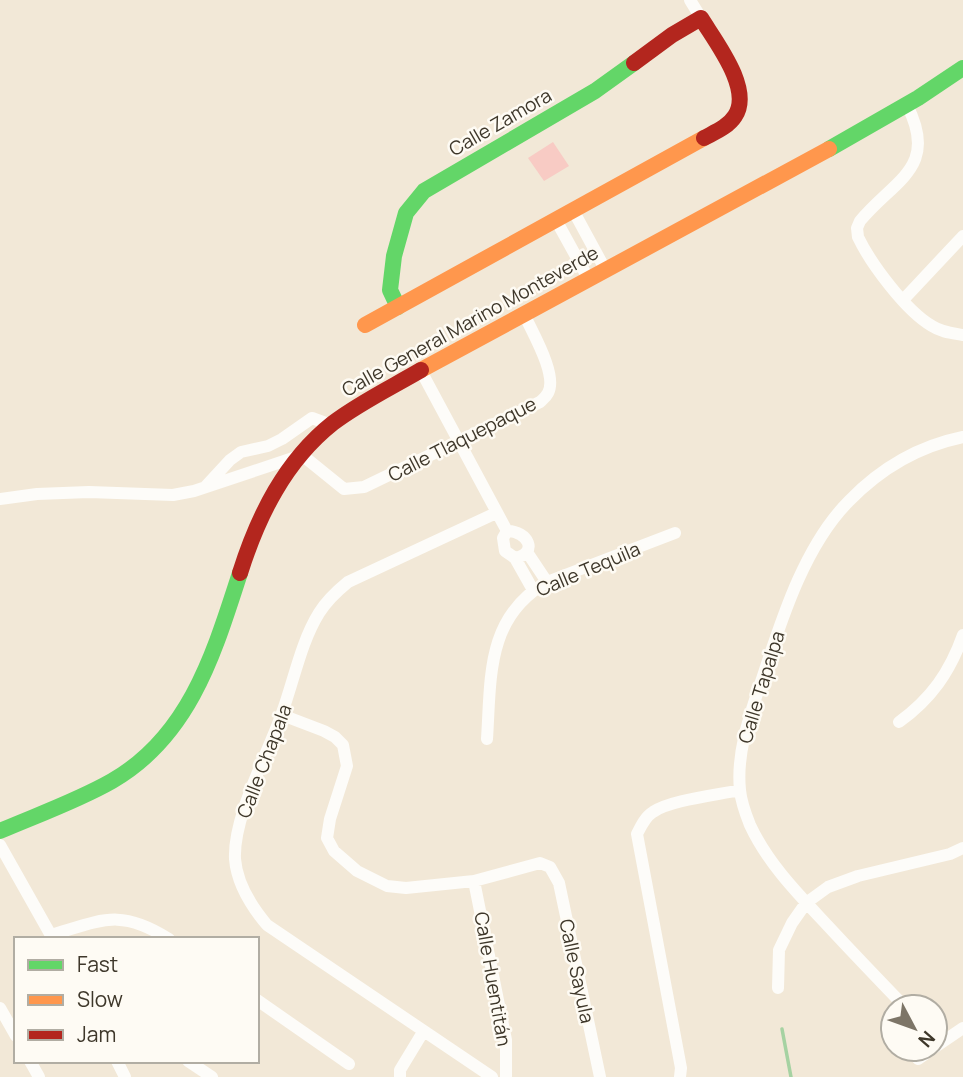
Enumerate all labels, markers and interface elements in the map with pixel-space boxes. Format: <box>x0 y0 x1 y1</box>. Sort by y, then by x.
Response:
street label: Calle Zamora <box>444 82 556 162</box>
street label: Calle General Marino Monteverde <box>337 239 603 403</box>
street label: Calle Tlaquepaque <box>383 390 541 488</box>
street label: Calle Tequila <box>532 535 644 603</box>
street label: Calle Tapalpa <box>732 627 790 747</box>
street label: Calle Chapala <box>230 700 298 822</box>
street label: Calle Huentitán <box>468 910 518 1048</box>
street label: Calle Sayula <box>553 916 601 1026</box>
legend <box>14 937 259 1063</box>
text: Fast <box>77 950 118 978</box>
text: Slow <box>77 985 123 1013</box>
north arrow <box>879 993 949 1063</box>
text: Jam <box>77 1020 116 1048</box>
text: N <box>913 1025 941 1053</box>

